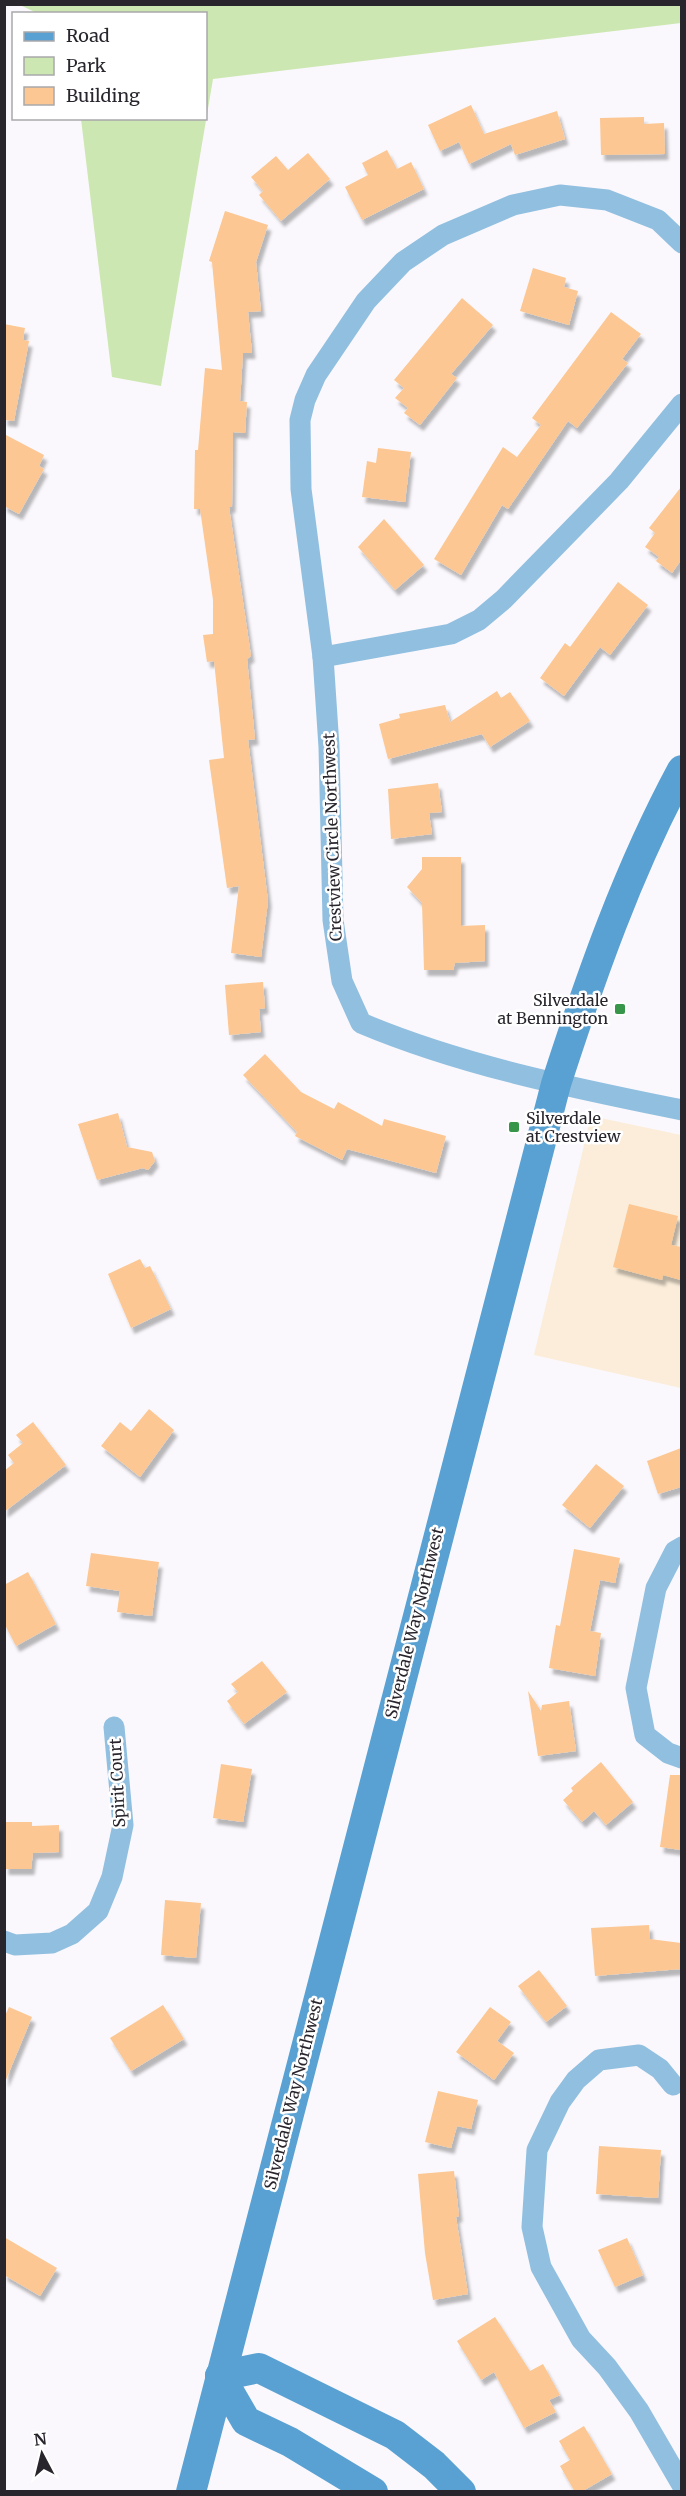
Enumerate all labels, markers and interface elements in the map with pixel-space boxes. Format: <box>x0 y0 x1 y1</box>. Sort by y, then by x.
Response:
legend <box>12 12 207 120</box>
text: Road <box>66 24 110 47</box>
text: Park <box>66 54 107 77</box>
text: Building <box>66 84 140 107</box>
street label: Crestview Circle Northwest <box>318 732 346 941</box>
place label: Silverdale at Bennington <box>498 990 608 1028</box>
marker: Silverdale at Bennington <box>613 1002 627 1016</box>
place label: Silverdale at Crestview <box>526 1108 621 1146</box>
marker: Silverdale at Crestview <box>507 1120 521 1134</box>
street label: Silverdale Way Northwest <box>381 1524 448 1721</box>
street label: Spirit Court <box>105 1737 129 1828</box>
street label: Silverdale Way Northwest <box>260 1995 327 2192</box>
north arrow <box>12 2424 72 2484</box>
text: N <box>33 2428 48 2450</box>

